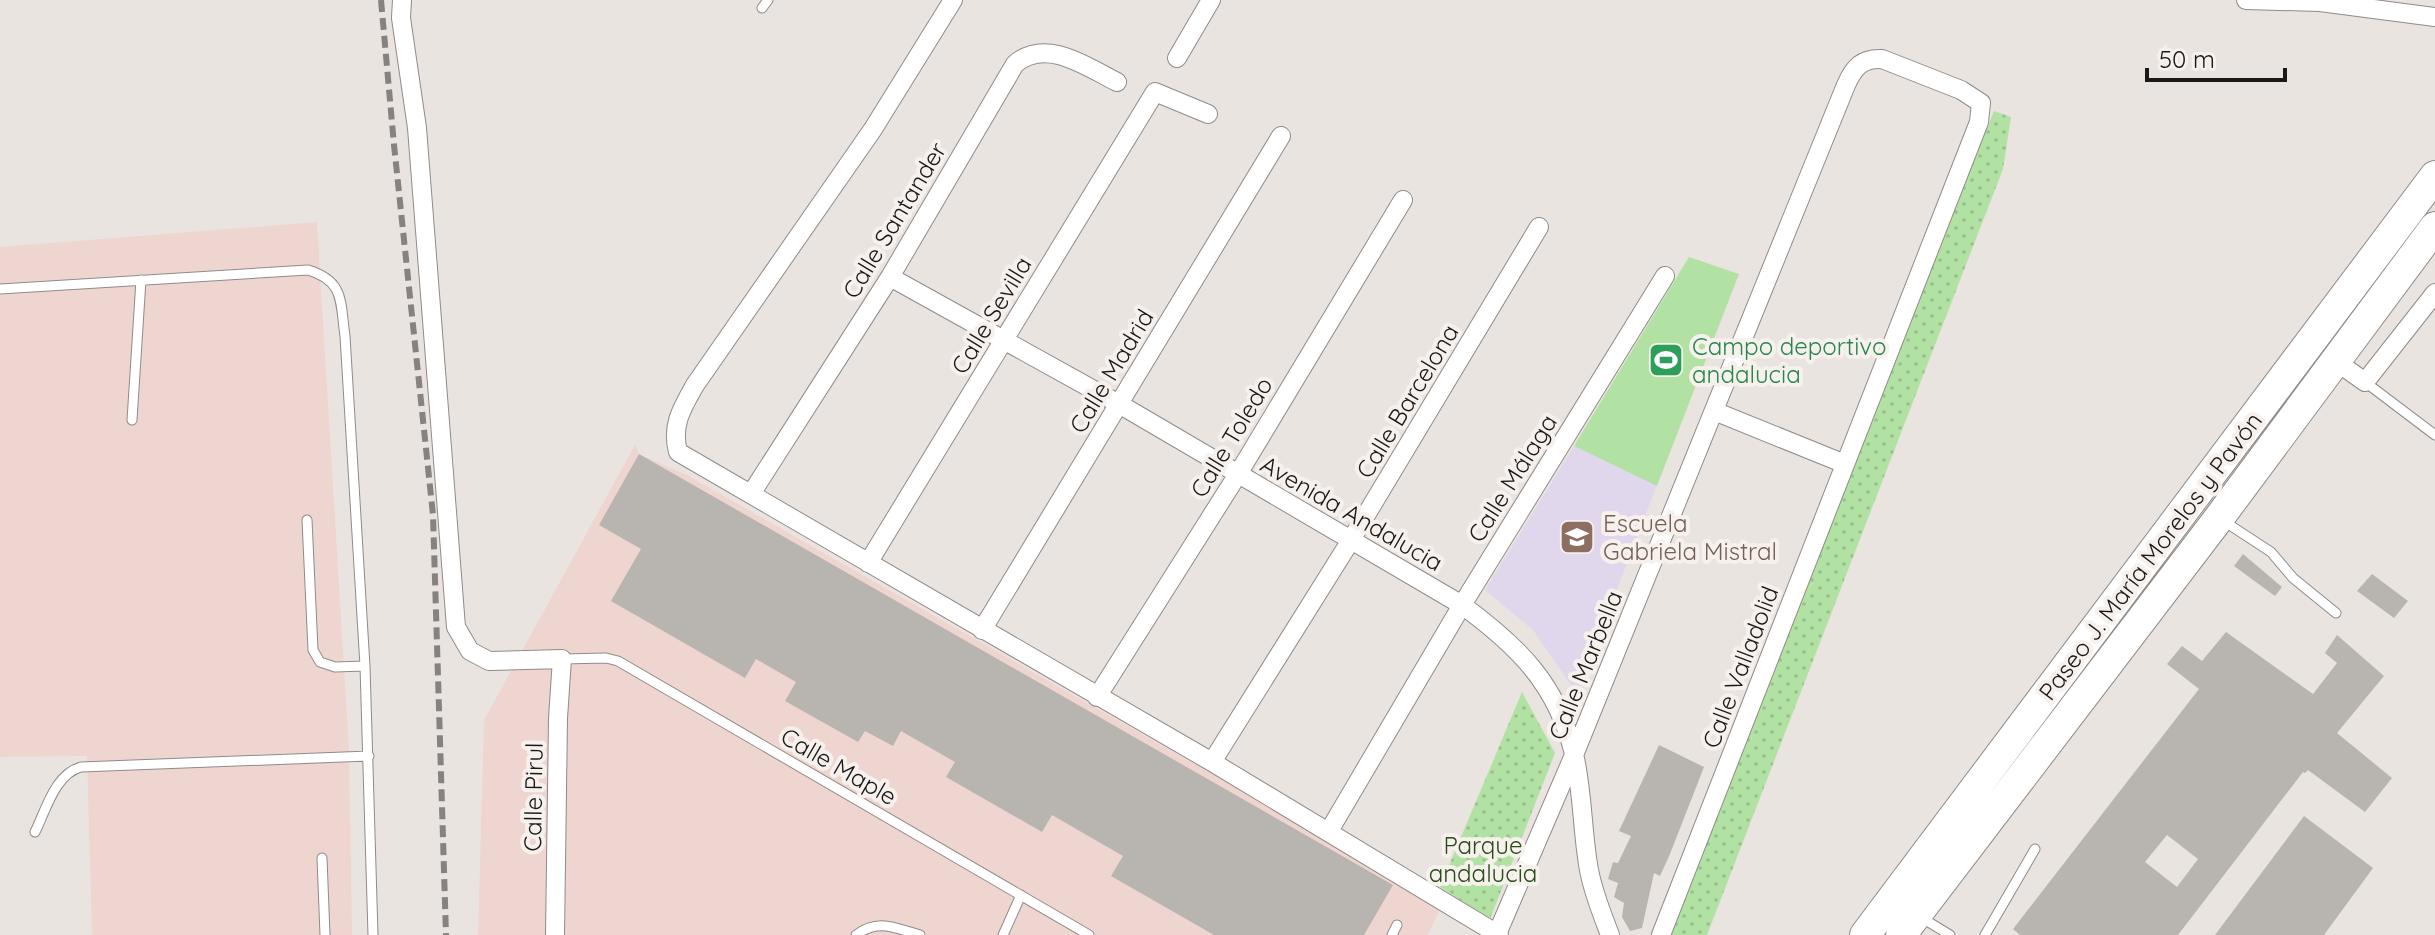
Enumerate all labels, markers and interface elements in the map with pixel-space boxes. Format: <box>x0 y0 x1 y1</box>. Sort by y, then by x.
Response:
scale bar <box>2147 32 2285 82</box>
text: 50 m <box>2159 44 2215 74</box>
street label: Calle Santander <box>836 136 952 304</box>
street label: Calle Sevilla <box>944 251 1038 379</box>
street label: Calle Madrid <box>1062 304 1160 438</box>
street label: Calle Barcelona <box>1349 319 1465 483</box>
place label: Campo deportivo andalucia <box>1692 331 1886 389</box>
sports icon: Campo deportivo andalucia <box>1647 341 1685 379</box>
street label: Calle Toledo <box>1183 371 1279 503</box>
street label: Paseo J. María Morelos y Pavón <box>2032 406 2268 706</box>
street label: Calle Málaga <box>1461 409 1563 547</box>
street label: Avenida Andalucia <box>1256 449 1448 577</box>
place label: Escuela Gabriela Mistral <box>1603 508 1777 566</box>
school or university icon: Escuela Gabriela Mistral <box>1558 518 1596 556</box>
street label: Calle Valladolid <box>1695 582 1785 752</box>
street label: Calle Marbella <box>1541 586 1629 744</box>
street label: Calle Maple <box>776 721 902 811</box>
street label: Calle Pirul <box>517 742 549 852</box>
park label: Parque andalucia <box>1429 830 1537 888</box>

